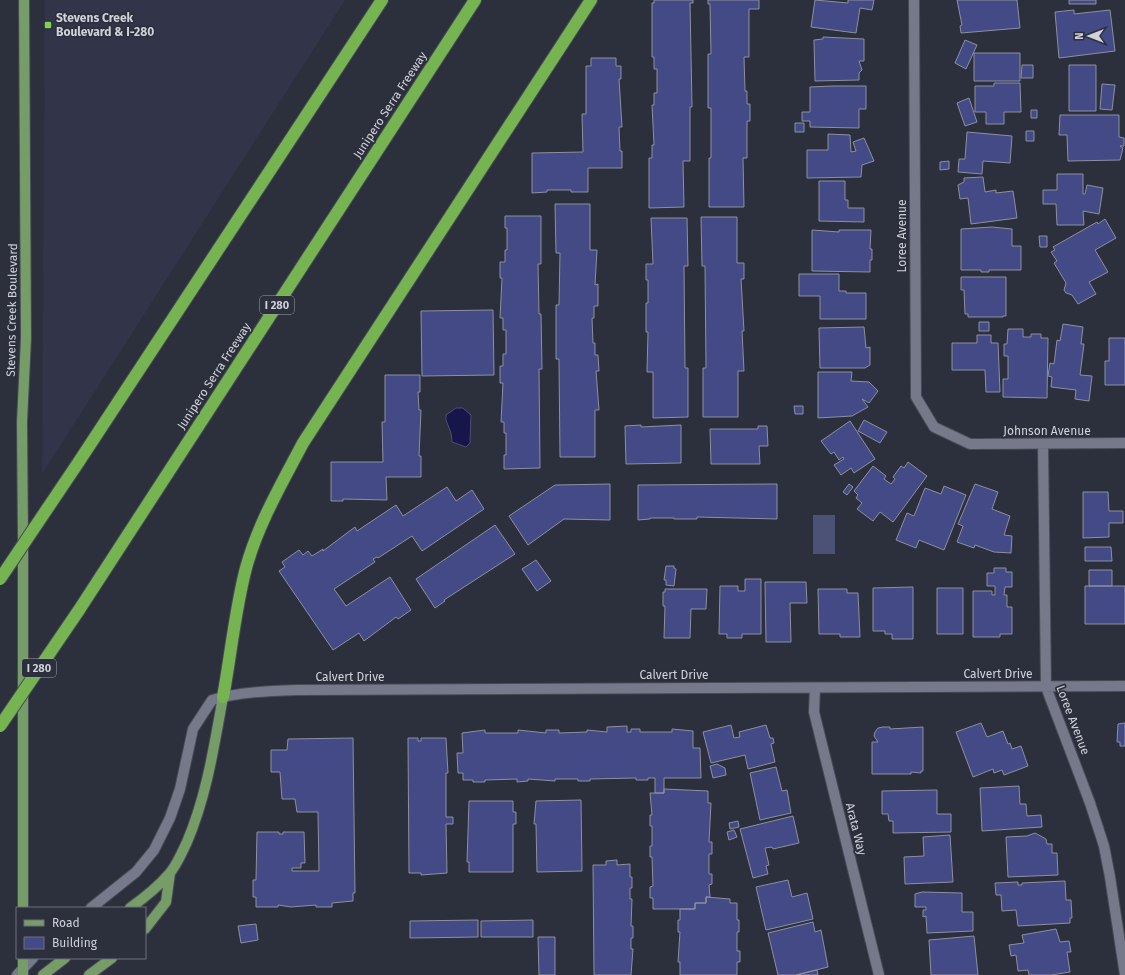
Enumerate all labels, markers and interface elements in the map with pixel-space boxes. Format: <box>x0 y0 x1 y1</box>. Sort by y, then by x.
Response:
place label: Stevens Creek Boulevard & I-280 <box>56 11 154 39</box>
north arrow <box>1069 16 1109 56</box>
marker: Stevens Creek Boulevard & I-280 <box>43 20 53 30</box>
text: N <box>1073 32 1086 40</box>
street label: Junipero Serra Freeway <box>350 49 430 161</box>
street label: Loree Avenue <box>895 199 909 273</box>
street label: Stevens Creek Boulevard <box>4 243 20 377</box>
road number: I 280 <box>260 296 294 314</box>
street label: Junipero Serra Freeway <box>174 320 254 432</box>
street label: Johnson Avenue <box>1003 424 1091 438</box>
road number: I 280 <box>22 659 56 677</box>
street label: Calvert Drive <box>963 667 1033 681</box>
street label: Calvert Drive <box>639 668 709 682</box>
street label: Calvert Drive <box>315 670 385 684</box>
street label: Loree Avenue <box>1053 683 1093 757</box>
street label: Arata Way <box>843 801 869 857</box>
legend <box>16 907 146 959</box>
text: Road <box>52 916 80 930</box>
text: Building <box>52 936 98 950</box>

